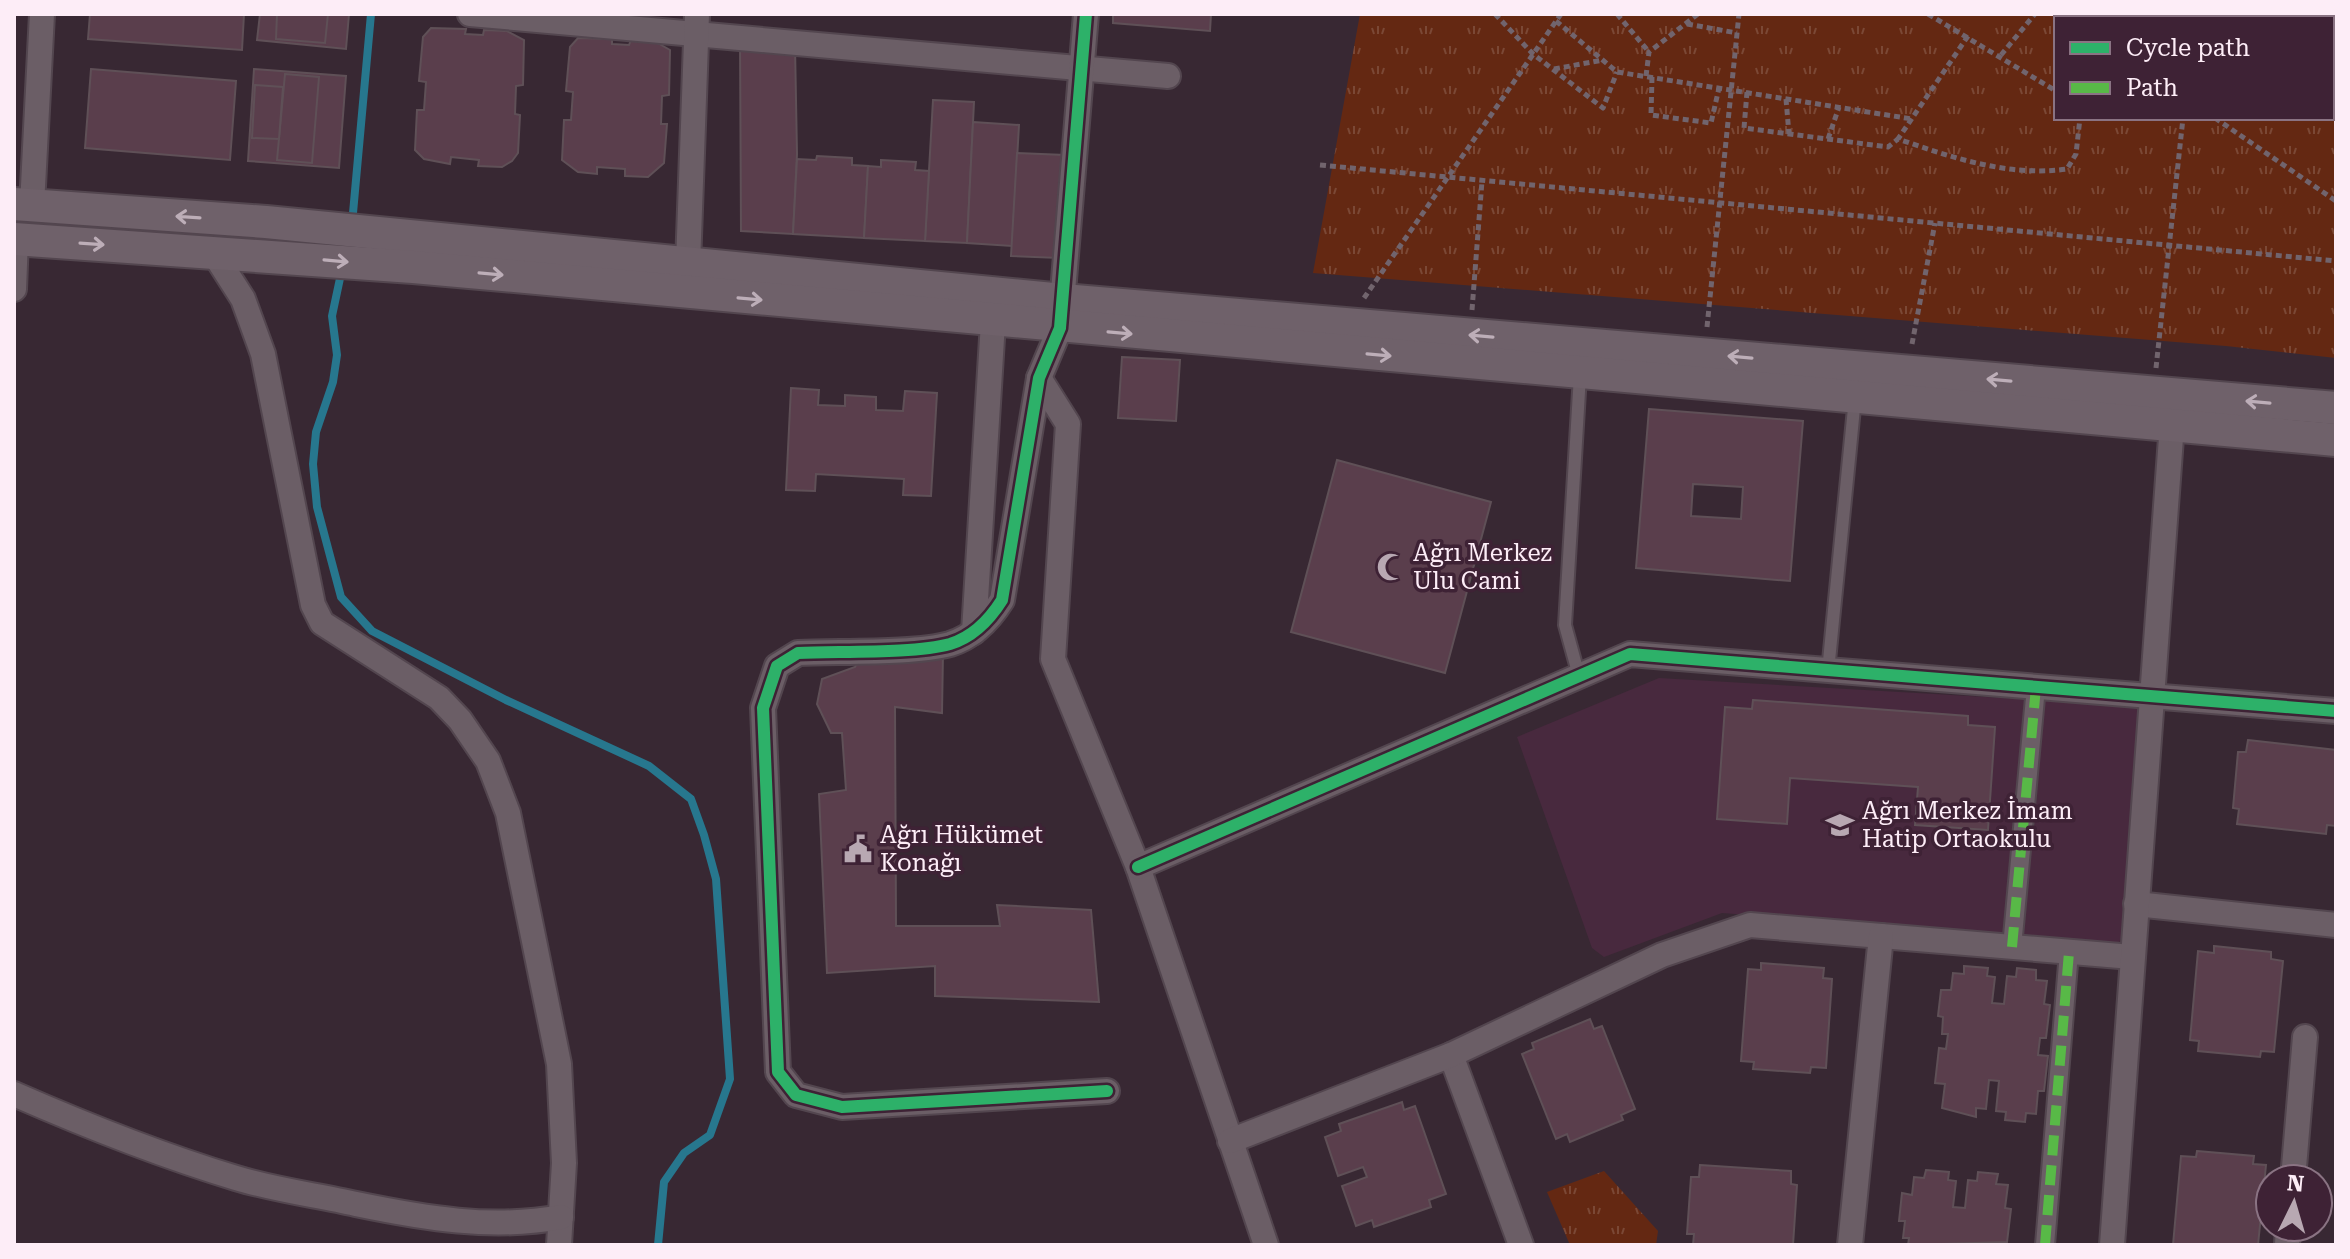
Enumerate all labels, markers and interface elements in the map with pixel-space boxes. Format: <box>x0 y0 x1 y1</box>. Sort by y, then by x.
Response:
legend <box>2054 16 2334 120</box>
text: Cycle path <box>2126 34 2250 62</box>
text: Path <box>2126 74 2178 102</box>
one-way arrow <box>175 209 202 224</box>
one-way arrow <box>78 237 105 252</box>
one-way arrow <box>322 254 349 269</box>
one-way arrow <box>477 267 504 282</box>
one-way arrow <box>736 291 762 306</box>
one-way arrow <box>1106 326 1133 341</box>
one-way arrow <box>1468 328 1495 343</box>
one-way arrow <box>1365 347 1392 362</box>
one-way arrow <box>1727 350 1754 365</box>
one-way arrow <box>1986 372 2013 387</box>
one-way arrow <box>2245 394 2272 409</box>
place label: Ağrı Merkez Ulu Cami <box>1413 539 1552 595</box>
mosque icon: Ağrı Merkez Ulu Cami <box>1376 552 1406 582</box>
place label: Ağrı Merkez İmam Hatip Ortaokulu <box>1862 796 2073 853</box>
school or university icon: Ağrı Merkez İmam Hatip Ortaokulu <box>1825 810 1855 840</box>
place label: Ağrı Hükümet Konağı <box>880 821 1043 877</box>
public building icon: Ağrı Hükümet Konağı <box>843 834 873 864</box>
north arrow <box>2254 1163 2334 1243</box>
text: N <box>2286 1170 2305 1197</box>

